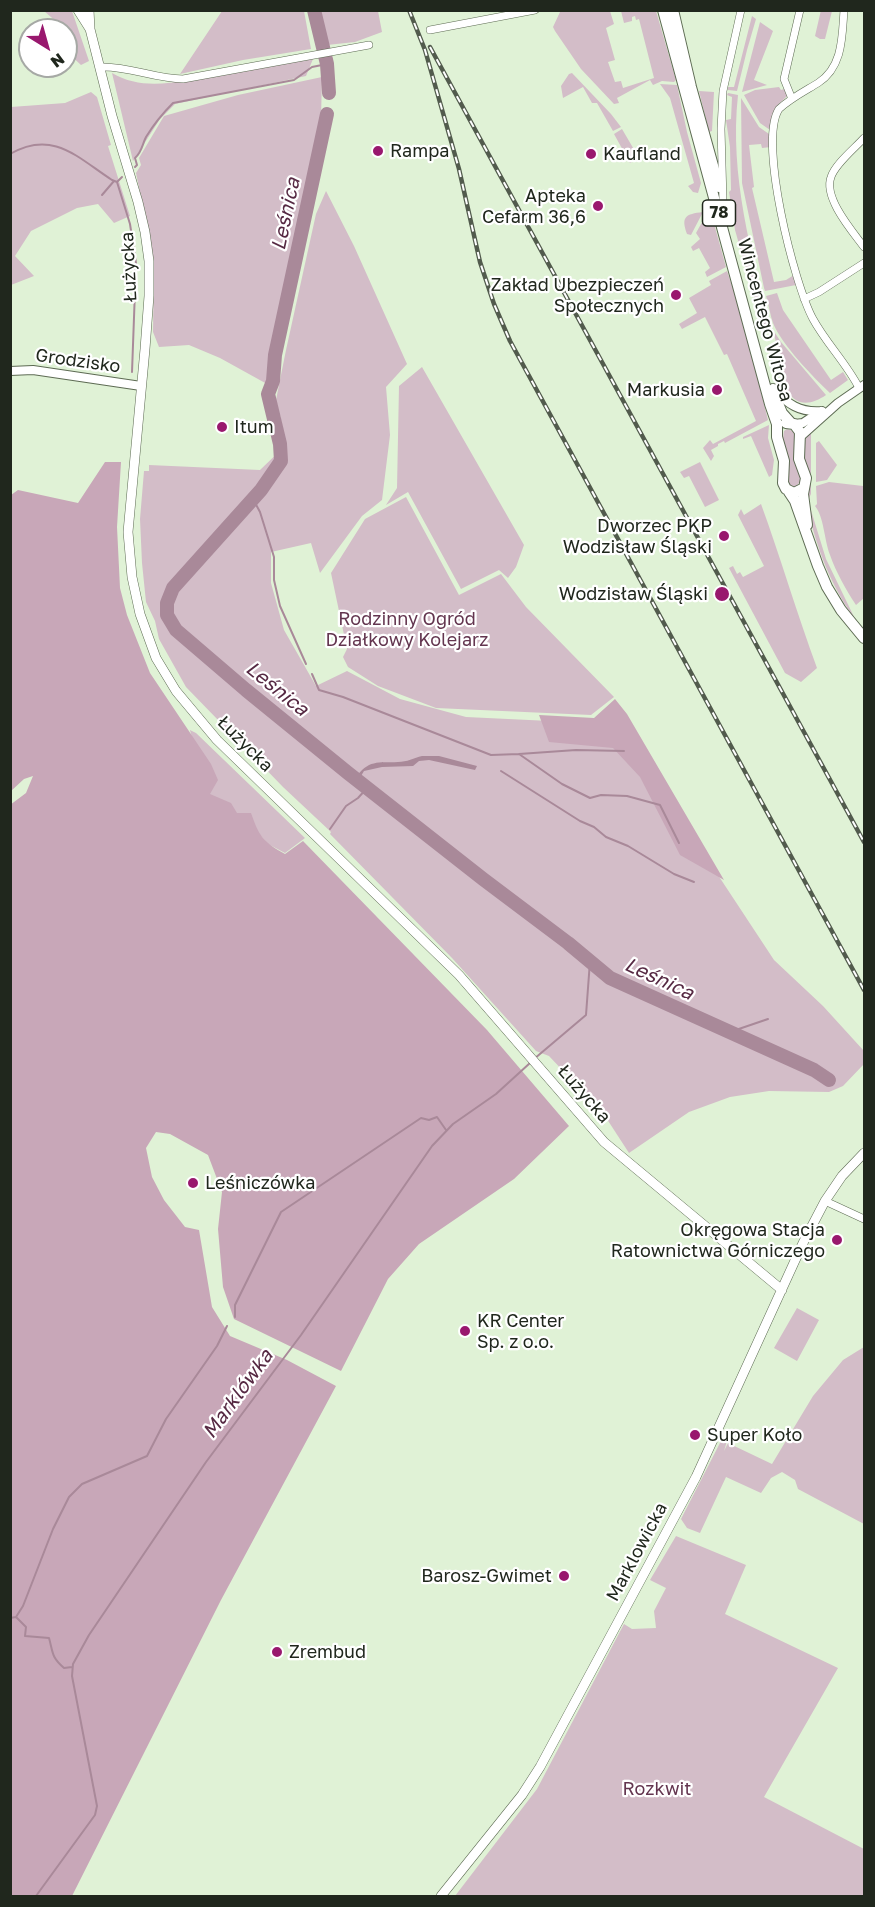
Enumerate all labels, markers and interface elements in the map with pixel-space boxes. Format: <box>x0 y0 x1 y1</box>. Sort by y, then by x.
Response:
north arrow <box>18 18 78 78</box>
text: N <box>47 49 69 72</box>
place label: Rampa <box>390 140 449 162</box>
place label: Kaufland <box>603 143 681 165</box>
marker: Rampa <box>371 144 385 158</box>
marker: Kaufland <box>584 147 598 161</box>
water label: Leśnica <box>267 176 305 252</box>
place label: Apteka Cefarm 36,6 <box>482 185 586 228</box>
marker: Apteka Cefarm 36,6 <box>591 199 605 213</box>
road number: 78 <box>702 200 736 226</box>
street label: Łużycka <box>116 231 142 303</box>
street label: Wincentego Witosa <box>733 236 797 404</box>
place label: Zakład Ubezpieczeń Społecznych <box>491 274 664 316</box>
marker: Zakład Ubezpieczeń Społecznych <box>669 288 683 302</box>
street label: Grodzisko <box>34 344 122 378</box>
place label: Markusia <box>627 379 705 401</box>
marker: Markusia <box>710 383 724 397</box>
place label: Itum <box>234 416 274 438</box>
marker: Itum <box>215 420 229 434</box>
place label: Dworzec PKP Wodzisław Śląski <box>563 515 712 558</box>
marker: Dworzec PKP Wodzisław Śląski <box>717 529 731 543</box>
place label: Wodzisław Śląski <box>559 583 708 605</box>
marker: Wodzisław Śląski <box>713 585 731 603</box>
park label: Rodzinny Ogród Działkowy Kolejarz <box>326 608 488 650</box>
water label: Leśnica <box>241 657 313 721</box>
street label: Łużycka <box>213 712 277 776</box>
water label: Leśnica <box>621 953 697 1005</box>
street label: Łużycka <box>553 1060 615 1128</box>
place label: Leśniczówka <box>205 1172 315 1194</box>
marker: Leśniczówka <box>186 1176 200 1190</box>
place label: Okręgowa Stacja Ratownictwa Górniczego <box>611 1219 825 1262</box>
marker: Okręgowa Stacja Ratownictwa Górniczego <box>830 1233 844 1247</box>
place label: KR Center Sp. z o.o. <box>477 1310 564 1352</box>
marker: KR Center Sp. z o.o. <box>458 1324 472 1338</box>
water label: Marklówka <box>198 1345 278 1443</box>
place label: Super Koło <box>707 1424 802 1446</box>
marker: Super Koło <box>688 1428 702 1442</box>
street label: Marklowicka <box>602 1499 672 1605</box>
place label: Barosz-Gwimet <box>421 1565 552 1587</box>
marker: Barosz-Gwimet <box>557 1569 571 1583</box>
place label: Zrembud <box>289 1641 366 1663</box>
marker: Zrembud <box>270 1645 284 1659</box>
park label: Rozkwit <box>623 1778 691 1800</box>

